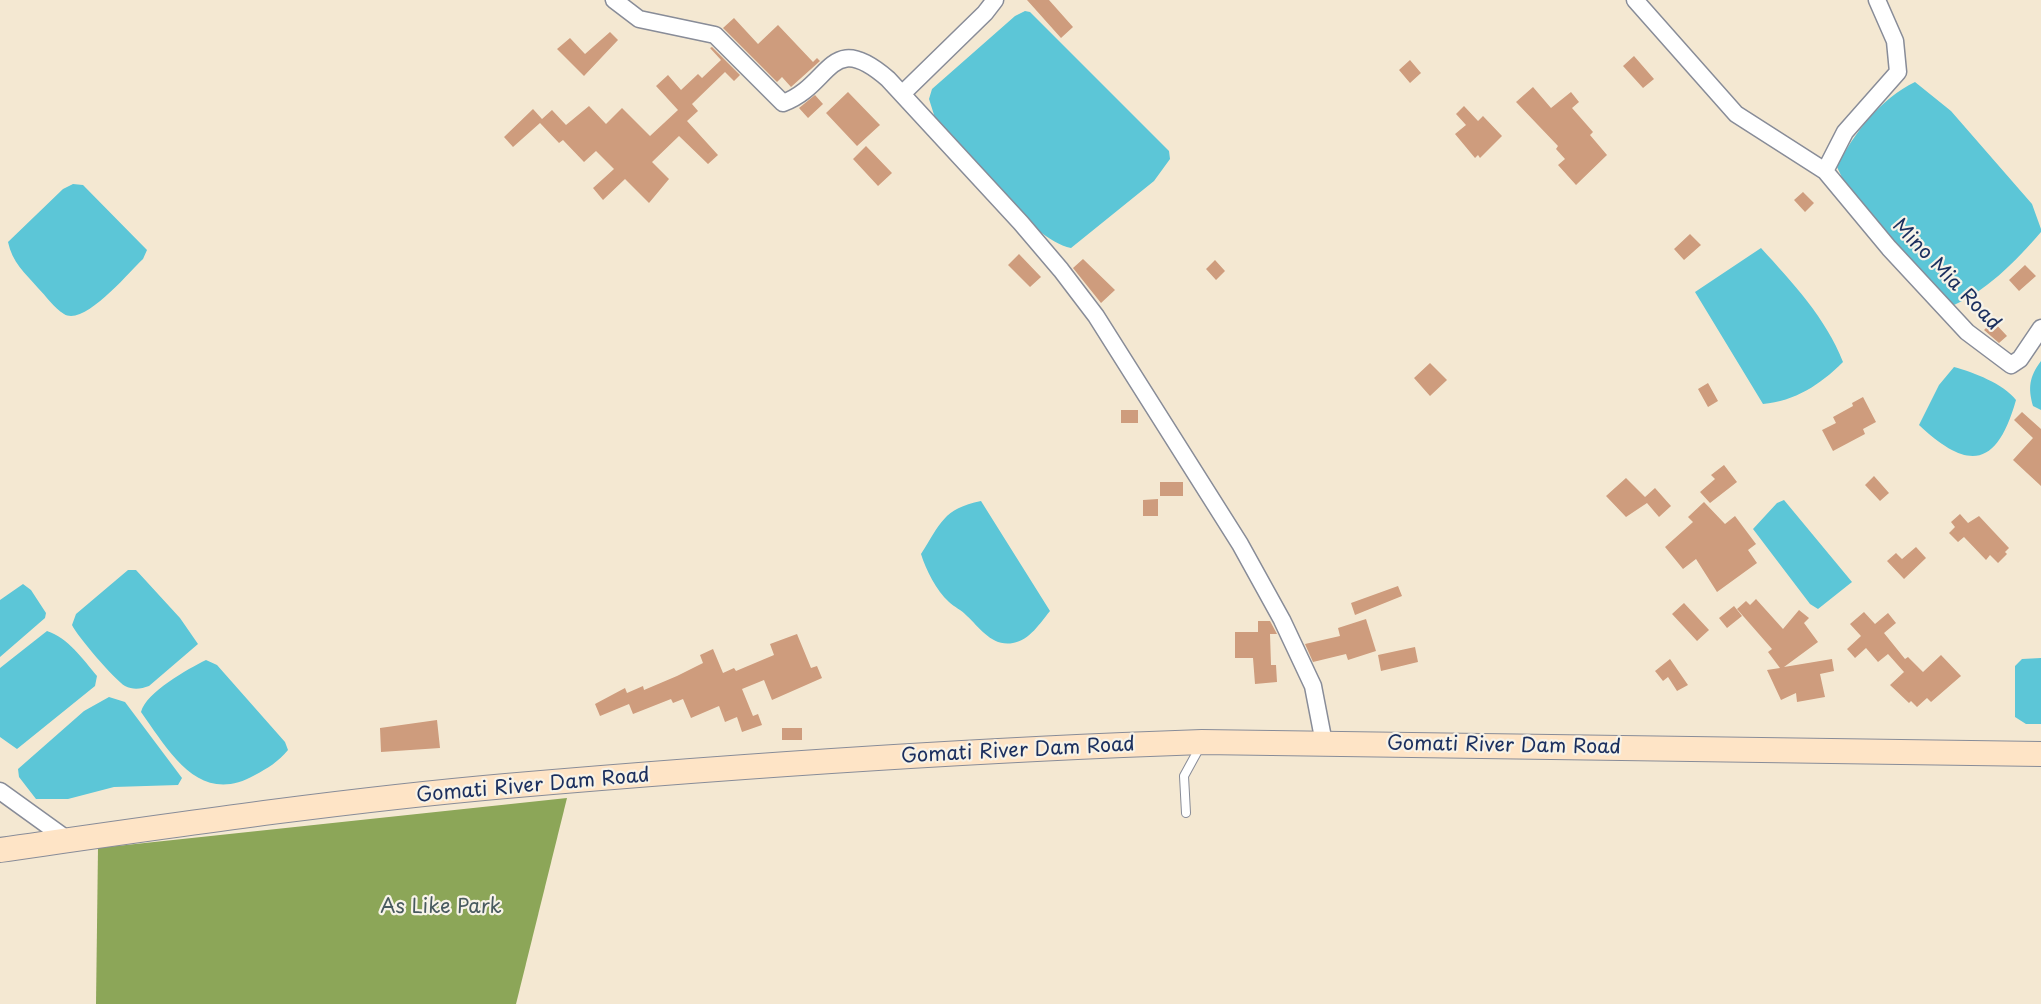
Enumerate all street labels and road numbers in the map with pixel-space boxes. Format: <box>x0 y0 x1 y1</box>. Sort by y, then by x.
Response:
street label: Mino Mia Road <box>1887 214 2005 336</box>
street label: Gomati River Dam Road <box>1387 732 1621 760</box>
street label: Gomati River Dam Road <box>900 733 1136 769</box>
street label: Gomati River Dam Road <box>415 764 651 808</box>

